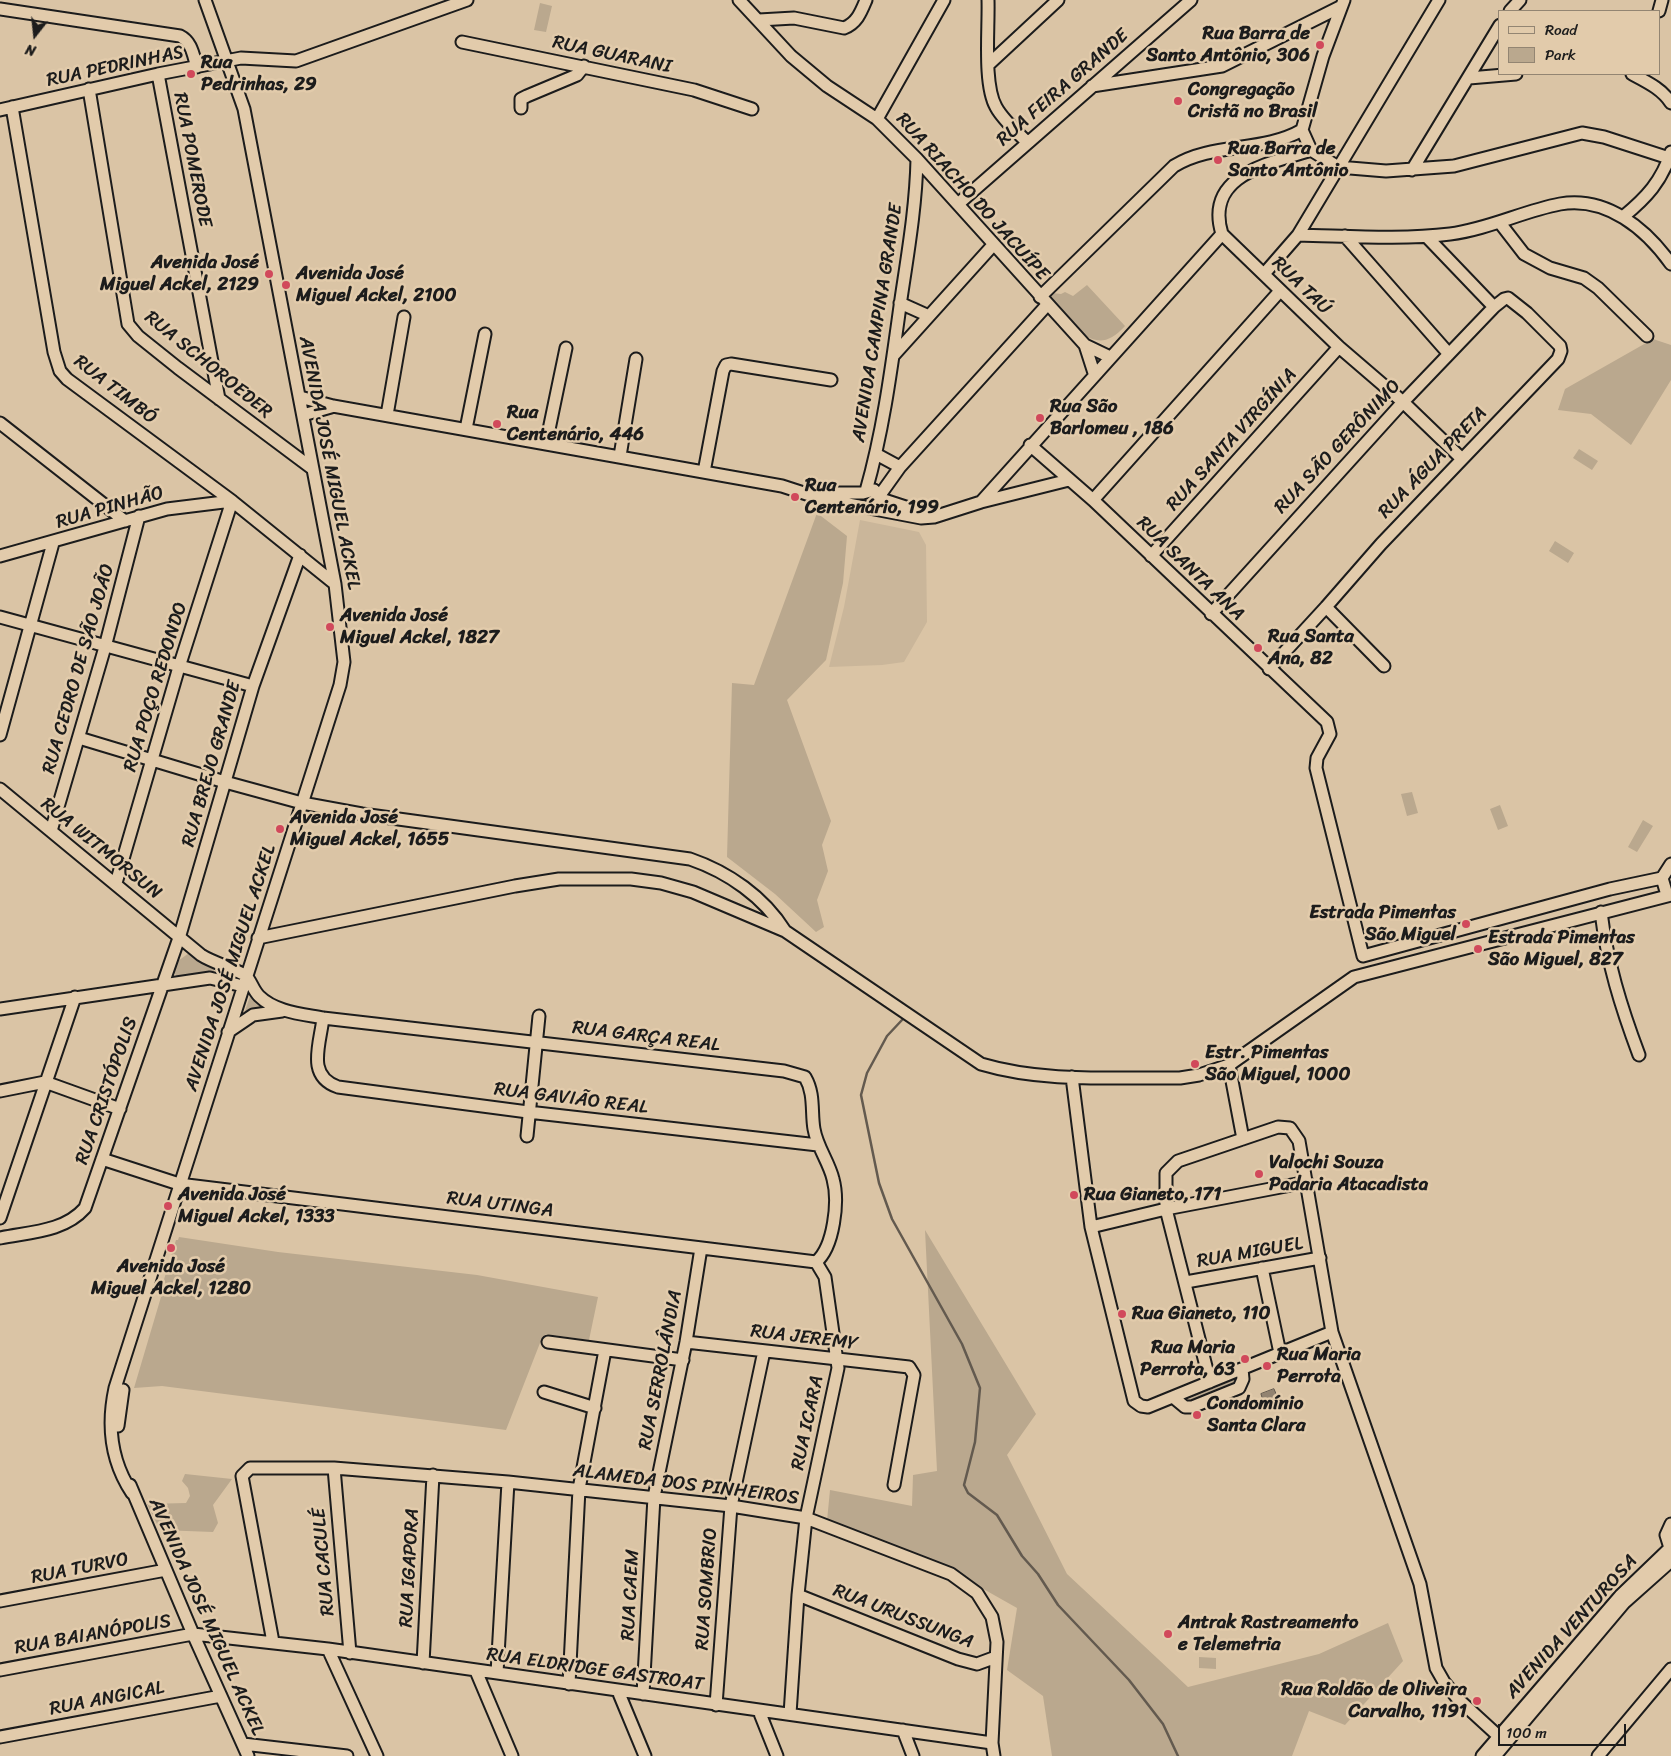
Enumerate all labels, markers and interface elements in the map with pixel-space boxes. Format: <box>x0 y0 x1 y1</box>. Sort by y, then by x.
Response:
north arrow <box>10 10 60 60</box>
legend <box>1498 10 1661 75</box>
text: Road <box>1545 17 1577 43</box>
place label: Rua Barra de Santo Antônio, 306 <box>1146 23 1310 67</box>
street label: RUA FEIRA GRANDE <box>992 25 1134 151</box>
street label: RUA GUARANI <box>550 31 674 79</box>
text: N <box>23 37 39 63</box>
marker: Rua Barra de Santo Antônio, 306 <box>1314 39 1326 51</box>
street label: RUA PEDRINHAS <box>45 41 185 93</box>
text: Park <box>1545 42 1576 68</box>
place label: Rua Pedrinhas, 29 <box>201 52 317 96</box>
marker: Rua Pedrinhas, 29 <box>185 68 197 80</box>
place label: Congregação Cristã no Brasil <box>1188 79 1317 123</box>
street label: RUA POMERODE <box>168 91 216 229</box>
marker: Congregação Cristã no Brasil <box>1172 95 1184 107</box>
street label: RUA RIACHO DO JACUÍPE <box>891 109 1053 285</box>
place label: Rua Barra de Santo Antônio <box>1228 138 1348 182</box>
marker: Rua Barra de Santo Antônio <box>1212 154 1224 166</box>
street label: AVENIDA CAMPINA GRANDE <box>848 202 908 444</box>
place label: Avenida José Miguel Ackel, 2129 <box>100 252 259 296</box>
street label: RUA TAÚ <box>1267 252 1335 320</box>
place label: Avenida José Miguel Ackel, 2100 <box>296 263 456 307</box>
marker: Avenida José Miguel Ackel, 2129 <box>263 268 275 280</box>
marker: Avenida José Miguel Ackel, 2100 <box>280 279 292 291</box>
street label: RUA SCHOROEDER <box>140 307 276 423</box>
street label: AVENIDA JOSÉ MIGUEL ACKEL <box>293 334 365 592</box>
street label: RUA TIMBÓ <box>69 350 161 430</box>
street label: RUA SANTA VIRGÍNIA <box>1162 364 1302 516</box>
street label: RUA SÃO GERÔNIMO <box>1270 375 1406 519</box>
place label: Rua São Barlomeu , 186 <box>1050 396 1174 440</box>
place label: Rua Centenário, 446 <box>507 402 644 446</box>
street label: RUA ÁGUA PRETA <box>1374 402 1492 524</box>
marker: Rua São Barlomeu , 186 <box>1034 412 1046 424</box>
marker: Rua Centenário, 446 <box>491 418 503 430</box>
place label: Rua Centenário, 199 <box>805 475 939 519</box>
street label: RUA PINHÃO <box>53 482 167 534</box>
marker: Rua Centenário, 199 <box>789 491 801 503</box>
street label: RUA SANTA ANA <box>1132 512 1248 626</box>
street label: RUA CEDRO DE SÃO JOÃO <box>38 561 120 777</box>
street label: RUA POÇO REDONDO <box>119 599 193 775</box>
place label: Avenida José Miguel Ackel, 1827 <box>340 605 499 649</box>
marker: Avenida José Miguel Ackel, 1827 <box>324 621 336 633</box>
place label: Rua Santa Ana, 82 <box>1268 626 1354 670</box>
marker: Rua Santa Ana, 82 <box>1252 642 1264 654</box>
street label: RUA BREJO GRANDE <box>177 678 247 850</box>
street label: RUA WITMORSUN <box>36 793 166 905</box>
place label: Avenida José Miguel Ackel, 1655 <box>290 807 449 851</box>
marker: Avenida José Miguel Ackel, 1655 <box>274 823 286 835</box>
street label: AVENIDA JOSÉ MIGUEL ACKEL <box>180 842 282 1094</box>
place label: Estrada Pimentas São Miguel <box>1309 902 1456 946</box>
marker: Estrada Pimentas São Miguel <box>1460 918 1472 930</box>
place label: Estrada Pimentas São Miguel, 827 <box>1488 927 1635 971</box>
marker: Estrada Pimentas São Miguel, 827 <box>1472 943 1484 955</box>
street label: RUA CRISTÓPOLIS <box>71 1014 143 1168</box>
street label: RUA GARÇA REAL <box>571 1017 721 1057</box>
place label: Estr. Pimentas São Miguel, 1000 <box>1205 1042 1350 1086</box>
marker: Estr. Pimentas São Miguel, 1000 <box>1189 1058 1201 1070</box>
street label: RUA GAVIÃO REAL <box>493 1078 649 1120</box>
place label: Valochi Souza Padaria Atacadista <box>1269 1152 1428 1196</box>
marker: Valochi Souza Padaria Atacadista <box>1253 1168 1265 1180</box>
place label: Avenida José Miguel Ackel, 1333 <box>178 1184 335 1228</box>
place label: Rua Gianeto, 171 <box>1084 1184 1221 1206</box>
street label: RUA UTINGA <box>446 1187 554 1223</box>
marker: Rua Gianeto, 171 <box>1068 1189 1080 1201</box>
marker: Avenida José Miguel Ackel, 1333 <box>162 1200 174 1212</box>
street label: RUA MIGUEL <box>1195 1232 1305 1274</box>
marker: Avenida José Miguel Ackel, 1280 <box>165 1242 177 1254</box>
place label: Avenida José Miguel Ackel, 1280 <box>91 1256 251 1300</box>
street label: RUA SERROLÂNDIA <box>634 1288 688 1452</box>
place label: Rua Gianeto, 110 <box>1132 1303 1271 1325</box>
marker: Rua Gianeto, 110 <box>1116 1308 1128 1320</box>
street label: RUA JEREMY <box>749 1320 859 1356</box>
place label: Rua Maria Perrota, 63 <box>1140 1337 1235 1381</box>
place label: Rua Maria Perrota <box>1277 1344 1361 1388</box>
marker: Rua Maria Perrota, 63 <box>1239 1353 1251 1365</box>
marker: Rua Maria Perrota <box>1261 1360 1273 1372</box>
street label: RUA ICARA <box>787 1374 829 1472</box>
place label: Condomínio Santa Clara <box>1207 1393 1306 1437</box>
marker: Condomínio Santa Clara <box>1191 1409 1203 1421</box>
street label: ALAMEDA DOS PINHEIROS <box>572 1460 800 1510</box>
street label: AVENIDA JOSÉ MIGUEL ACKEL <box>143 1495 269 1739</box>
street label: RUA CACULÉ <box>308 1507 340 1617</box>
street label: RUA IGAPORA <box>395 1508 425 1628</box>
street label: RUA SOMBRIO <box>691 1527 723 1651</box>
street label: RUA TURVO <box>29 1548 131 1590</box>
street label: RUA CAEM <box>617 1549 645 1641</box>
street label: AVENIDA VENTUROSA <box>1501 1550 1643 1704</box>
street label: RUA URUSSUNGA <box>830 1580 976 1654</box>
street label: RUA BAIANÓPOLIS <box>13 1610 173 1660</box>
place label: Antrak Rastreamento e Telemetria <box>1178 1612 1358 1656</box>
marker: Antrak Rastreamento e Telemetria <box>1162 1628 1174 1640</box>
street label: RUA ELDRIDGE GASTROAT <box>485 1643 705 1697</box>
street label: RUA ANGICAL <box>48 1677 166 1721</box>
place label: Rua Roldão de Oliveira Carvalho, 1191 <box>1281 1679 1467 1723</box>
marker: Rua Roldão de Oliveira Carvalho, 1191 <box>1471 1695 1483 1707</box>
scale bar <box>1501 1714 1628 1746</box>
text: 100 m <box>1506 1720 1547 1746</box>

